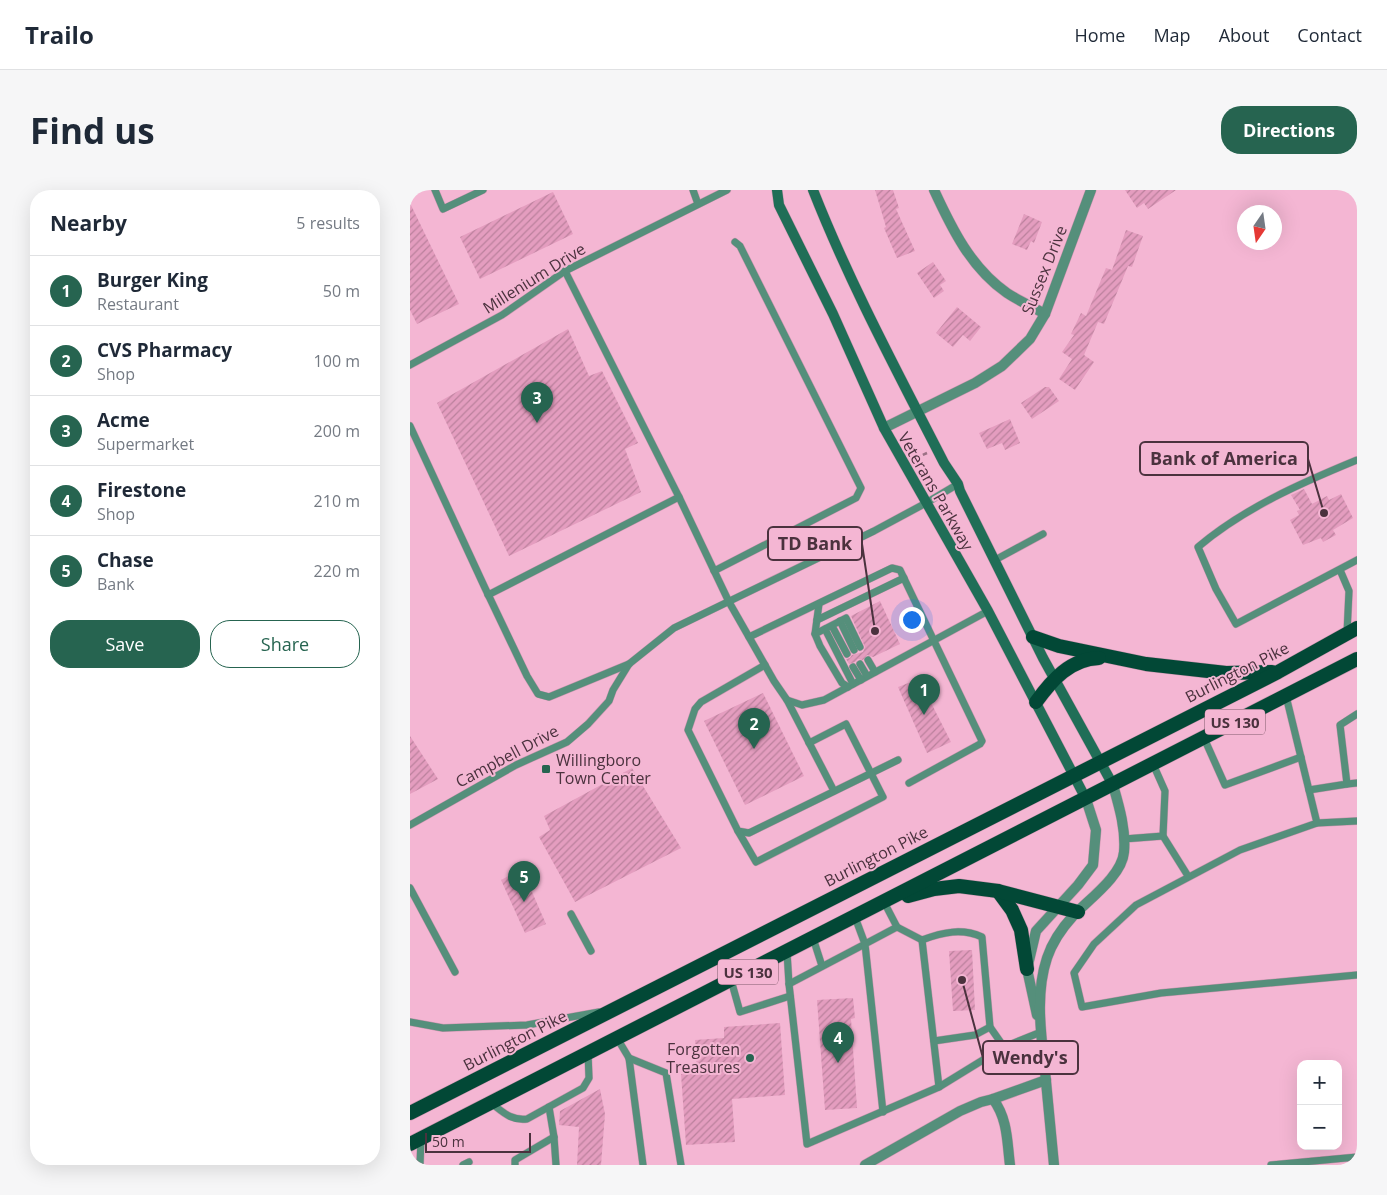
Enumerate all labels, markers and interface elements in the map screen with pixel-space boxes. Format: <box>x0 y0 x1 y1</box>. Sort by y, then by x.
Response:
text: Trailo <box>25 18 94 51</box>
text: Home <box>1075 23 1125 47</box>
text: Map <box>1153 23 1191 47</box>
text: About <box>1219 23 1269 47</box>
text: Contact <box>1297 23 1362 47</box>
button: Directions <box>1221 106 1357 154</box>
text: Find us <box>30 107 155 154</box>
north arrow <box>1237 205 1282 250</box>
text: Nearby <box>50 209 127 237</box>
text: 5 results <box>296 212 360 234</box>
street label: Sussex Drive <box>1016 222 1072 318</box>
street label: Millenium Drive <box>478 238 590 318</box>
text: Burger King <box>97 267 208 293</box>
text: 1 <box>61 280 71 302</box>
text: 50 m <box>323 280 360 302</box>
text: Restaurant <box>97 293 179 315</box>
text: CVS Pharmacy <box>97 337 232 363</box>
text: 2 <box>61 350 71 372</box>
text: 100 m <box>314 350 360 372</box>
text: Shop <box>97 363 135 385</box>
pin: 3 <box>521 382 553 423</box>
text: Acme <box>97 407 150 433</box>
text: 3 <box>61 420 71 442</box>
text: 200 m <box>314 420 360 442</box>
street label: Veterans Parkway <box>893 428 979 555</box>
text: Supermarket <box>97 433 194 455</box>
callout: Bank of America <box>1140 442 1308 475</box>
text: Bank of America <box>1150 446 1298 470</box>
text: Firestone <box>97 477 186 503</box>
text: 4 <box>61 490 71 512</box>
text: 210 m <box>314 490 360 512</box>
text: Shop <box>97 503 135 525</box>
callout: TD Bank <box>768 527 862 560</box>
text: TD Bank <box>778 531 853 555</box>
text: Chase <box>97 547 154 573</box>
text: 5 <box>61 560 71 582</box>
text: 220 m <box>314 560 360 582</box>
text: Bank <box>97 573 134 595</box>
your location <box>899 607 925 633</box>
button: Save <box>50 620 200 668</box>
button: Share <box>210 620 360 668</box>
street label: Burlington Pike <box>1181 636 1293 708</box>
pin: 1 <box>908 674 940 715</box>
pin: 2 <box>738 708 770 749</box>
road number: US 130 <box>1205 710 1265 734</box>
street label: Campbell Drive <box>452 720 562 792</box>
place label: Willingboro Town Center <box>556 749 651 789</box>
marker: Willingboro Town Center <box>540 763 552 775</box>
street label: Burlington Pike <box>820 820 932 892</box>
pin: 5 <box>508 861 540 902</box>
road number: US 130 <box>718 960 778 984</box>
street label: Burlington Pike <box>459 1004 571 1076</box>
pin: 4 <box>822 1022 854 1063</box>
place label: Forgotten Treasures <box>666 1038 740 1078</box>
callout: Wendy's <box>983 1041 1078 1074</box>
text: Wendy's <box>992 1045 1068 1069</box>
marker: Forgotten Treasures <box>744 1052 756 1064</box>
map controls <box>1297 1060 1342 1150</box>
button: + <box>1297 1060 1342 1105</box>
button: − <box>1297 1105 1342 1150</box>
scale bar <box>425 1130 531 1153</box>
text: 50 m <box>432 1132 465 1151</box>

